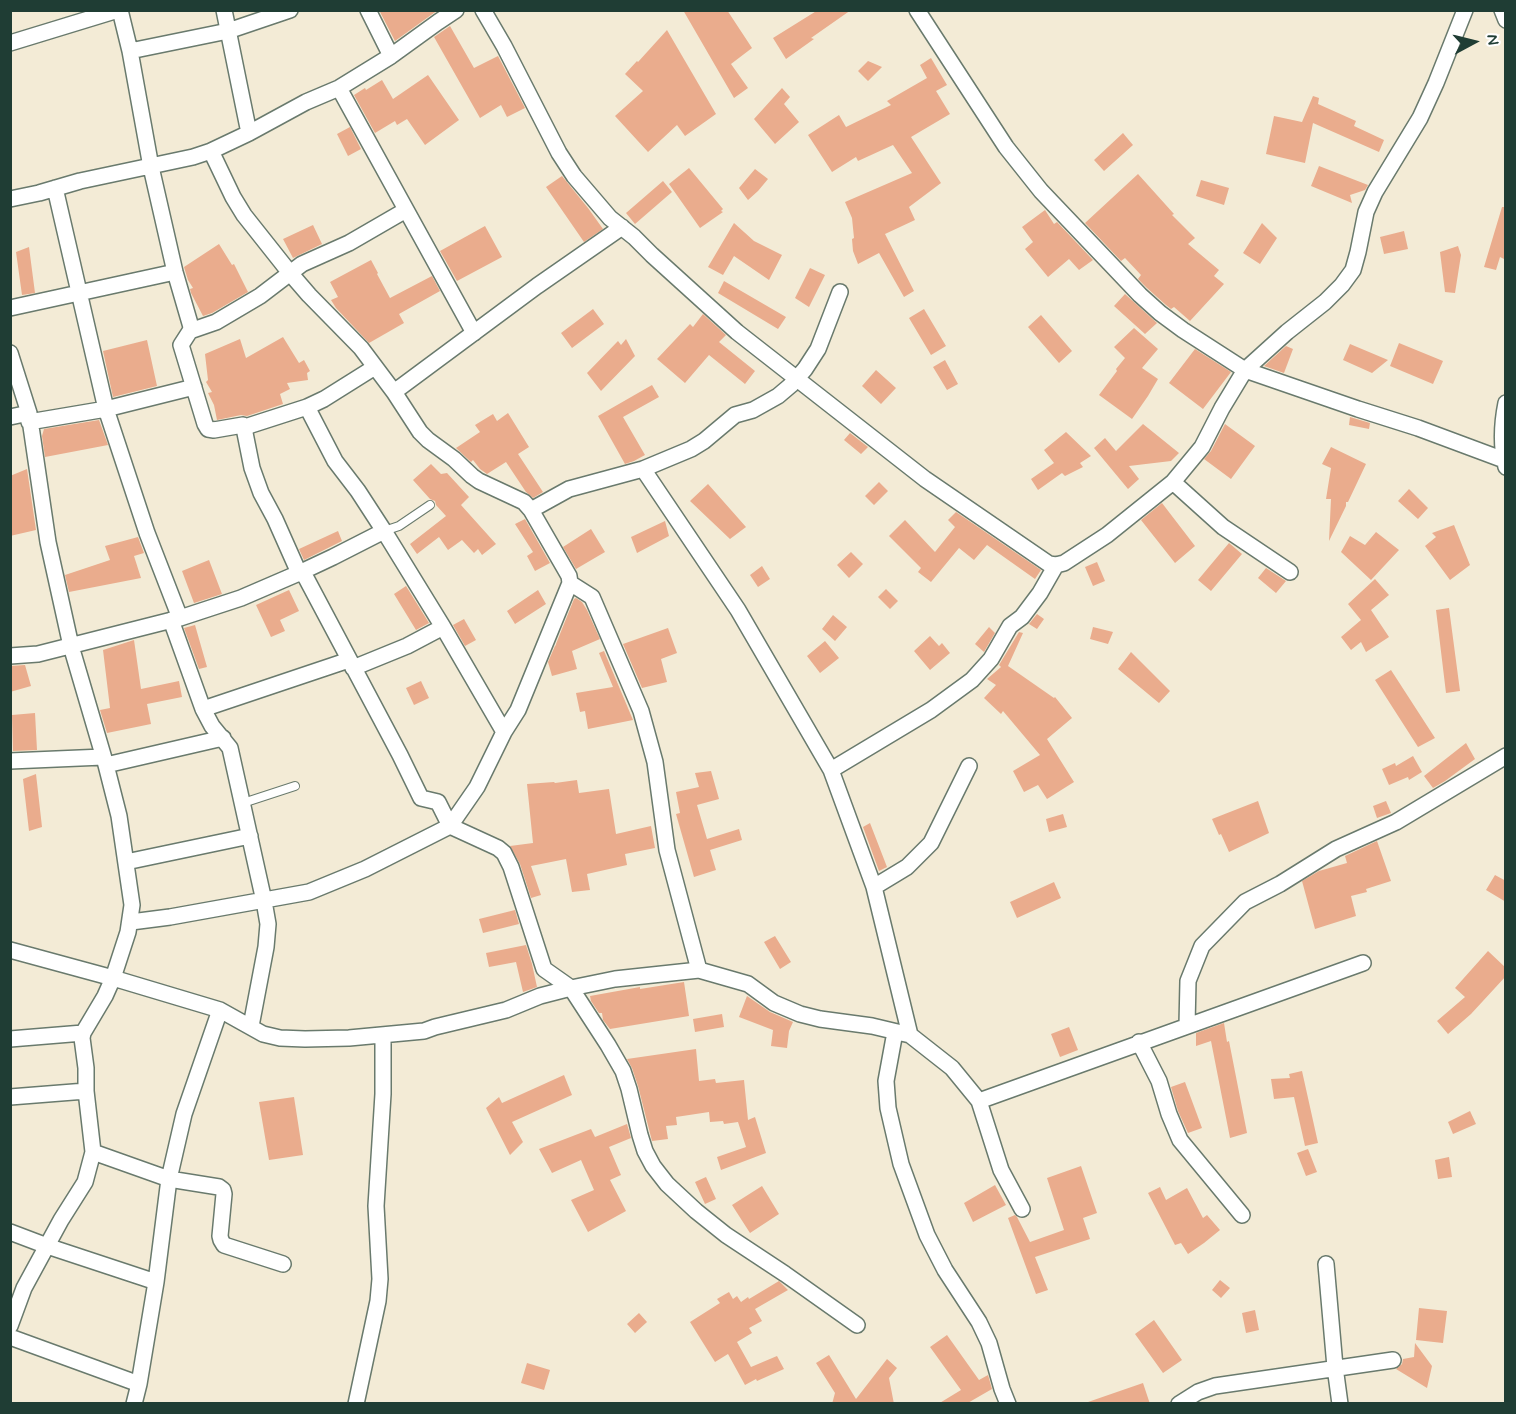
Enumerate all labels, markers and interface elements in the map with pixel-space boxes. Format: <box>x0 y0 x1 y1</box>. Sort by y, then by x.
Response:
north arrow <box>1444 12 1504 72</box>
text: N <box>1481 33 1503 46</box>

